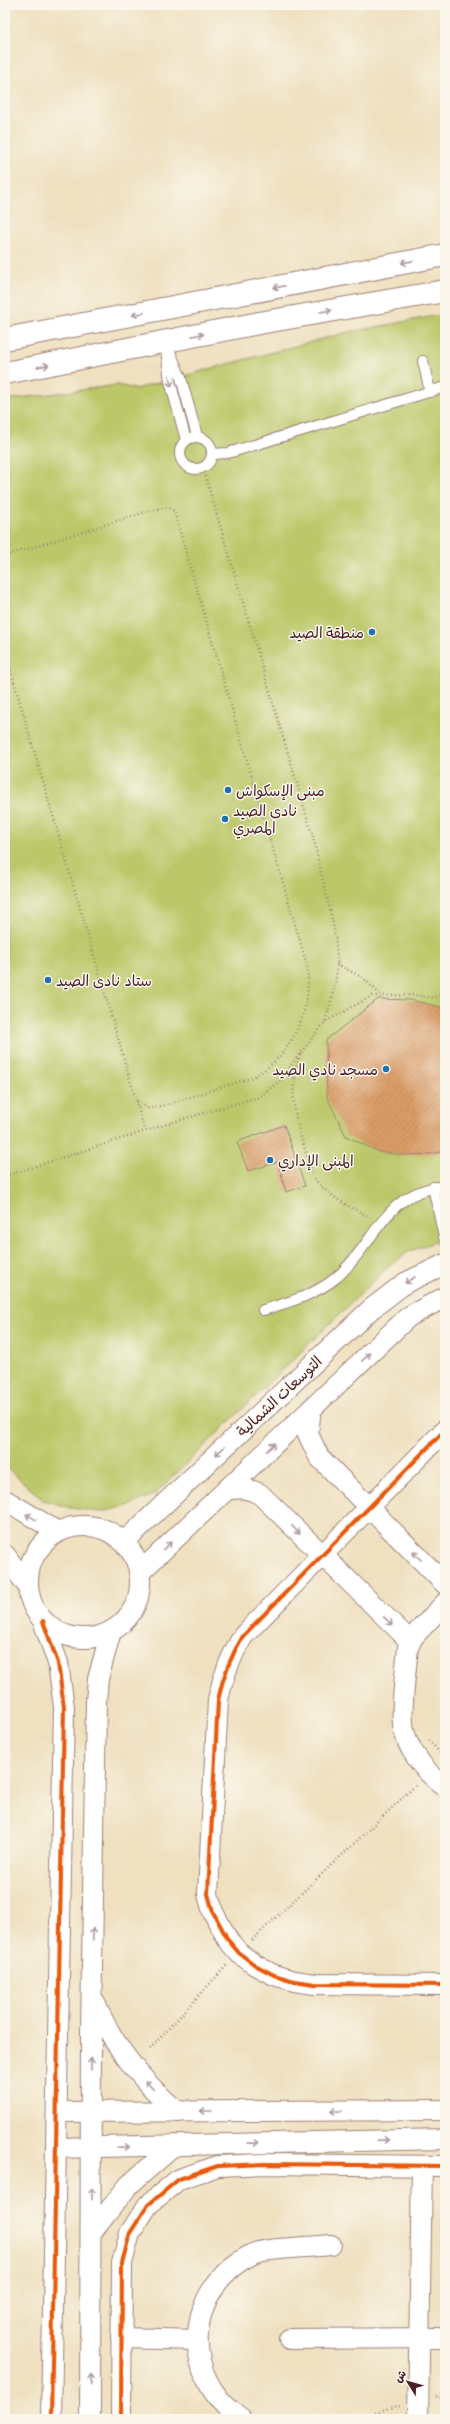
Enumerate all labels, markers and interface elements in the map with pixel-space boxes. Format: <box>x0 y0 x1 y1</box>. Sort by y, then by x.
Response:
one-way arrow <box>401 259 414 267</box>
one-way arrow <box>273 283 286 291</box>
one-way arrow <box>319 307 332 315</box>
one-way arrow <box>131 310 144 318</box>
one-way arrow <box>191 331 204 339</box>
one-way arrow <box>36 361 49 369</box>
one-way arrow <box>167 374 175 387</box>
place label: منطقة الصيد <box>289 622 364 643</box>
marker: منطقة الصيد <box>367 627 377 637</box>
place label: مبنى الإسكواش <box>236 780 325 801</box>
marker: مبنى الإسكواش <box>223 785 233 795</box>
place label: نادى الصيد المصري <box>233 800 298 839</box>
marker: نادى الصيد المصري <box>220 814 230 824</box>
place label: ستاد نادى الصيد <box>56 970 152 991</box>
marker: ستاد نادى الصيد <box>43 975 53 985</box>
place label: مسجد نادي الصيد <box>272 1059 378 1081</box>
marker: مسجد نادي الصيد <box>381 1064 391 1074</box>
place label: المبنى الإداري <box>278 1150 354 1172</box>
marker: المبنى الإداري <box>265 1155 275 1165</box>
one-way arrow <box>404 1277 416 1285</box>
street label: التوسعات الشمالية <box>232 1351 326 1441</box>
one-way arrow <box>360 1353 370 1362</box>
one-way arrow <box>266 1442 276 1452</box>
one-way arrow <box>215 1447 225 1456</box>
one-way arrow <box>25 1513 37 1520</box>
one-way arrow <box>291 1525 301 1535</box>
one-way arrow <box>162 1541 172 1551</box>
one-way arrow <box>412 1551 422 1561</box>
one-way arrow <box>383 1616 393 1625</box>
one-way arrow <box>89 1928 97 1941</box>
one-way arrow <box>87 2058 95 2071</box>
one-way arrow <box>145 2081 154 2091</box>
one-way arrow <box>200 2107 213 2115</box>
one-way arrow <box>330 2107 343 2115</box>
one-way arrow <box>376 2136 389 2144</box>
one-way arrow <box>246 2139 259 2147</box>
one-way arrow <box>116 2143 129 2150</box>
one-way arrow <box>88 2188 95 2201</box>
north arrow <box>388 2362 428 2402</box>
text: ش <box>391 2367 409 2385</box>
one-way arrow <box>87 2374 95 2387</box>

